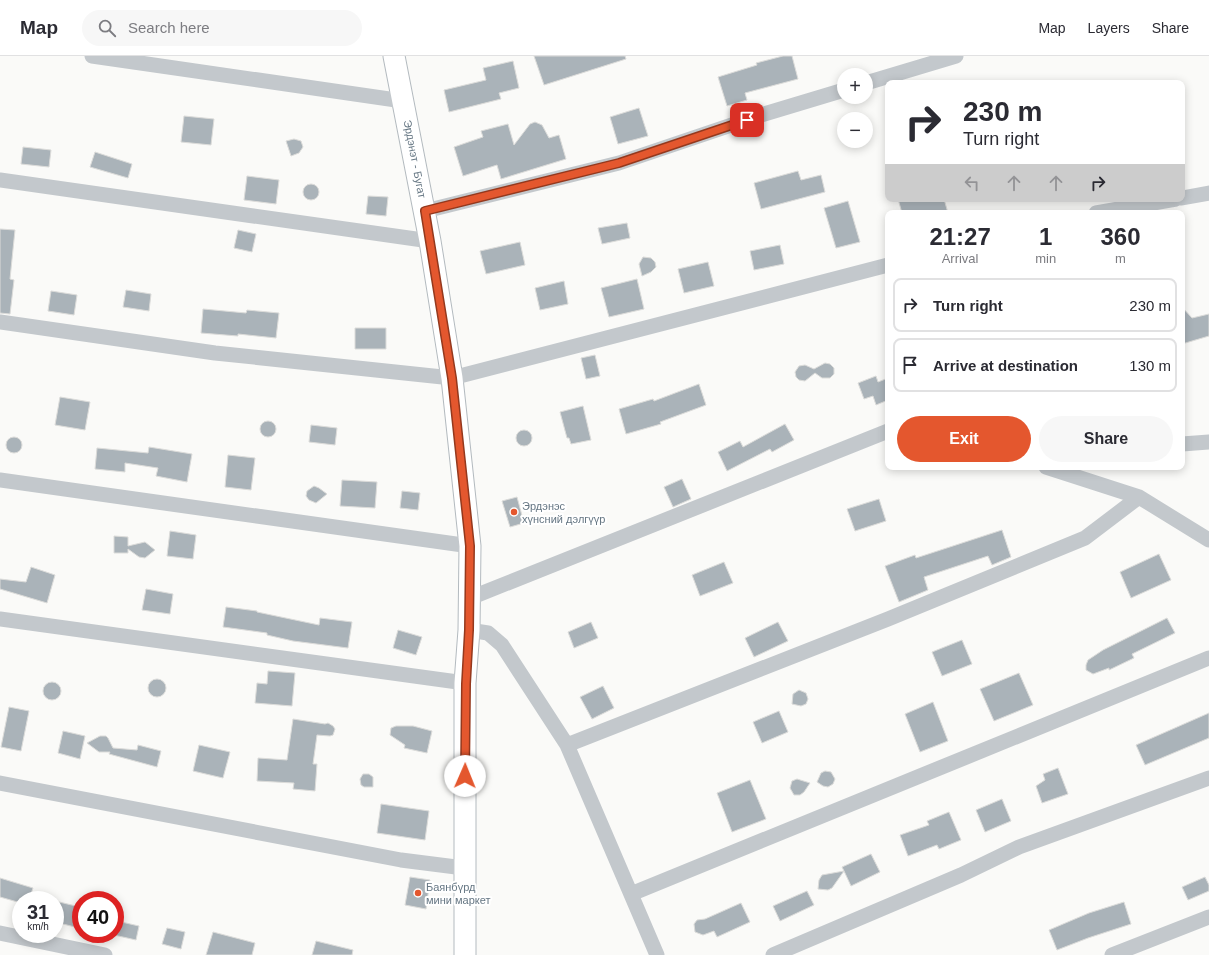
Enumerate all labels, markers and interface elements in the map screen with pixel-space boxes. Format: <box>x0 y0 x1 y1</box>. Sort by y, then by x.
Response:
search box <box>82 10 362 46</box>
text: Map <box>20 17 58 38</box>
icon: search <box>96 17 118 39</box>
text: Search here <box>128 19 210 36</box>
text: Map <box>1038 20 1066 36</box>
text: Layers <box>1088 20 1130 36</box>
text: Share <box>1152 20 1189 36</box>
map controls <box>837 68 873 148</box>
button: + <box>837 68 873 104</box>
icon: right <box>897 96 949 148</box>
text: 230 m <box>963 96 1042 127</box>
pin <box>730 103 764 137</box>
icon: arrive <box>736 109 758 131</box>
button: − <box>837 112 873 148</box>
street label: Эрдэнэт - Бугат <box>402 119 428 199</box>
text: Turn right <box>963 129 1039 149</box>
icon: left <box>961 172 983 194</box>
icon: ahead <box>1003 172 1025 194</box>
icon: ahead <box>1045 172 1067 194</box>
icon: right <box>1087 172 1109 194</box>
text: 21:27 <box>929 223 991 250</box>
text: 1 <box>1039 223 1052 250</box>
text: 360 <box>1101 223 1141 250</box>
text: Arrival <box>942 251 979 266</box>
text: min <box>1035 251 1056 266</box>
text: m <box>1115 251 1126 266</box>
icon: right <box>899 294 921 316</box>
text: Turn right <box>933 297 1003 314</box>
text: 230 m <box>1129 297 1171 314</box>
icon: arrive <box>899 354 921 376</box>
text: Arrive at destination <box>933 357 1078 374</box>
text: 130 m <box>1129 357 1171 374</box>
button: Exit <box>897 416 1031 462</box>
button: Share <box>1039 416 1173 462</box>
place label: Эрдэнэс хүнсний дэлгүүр <box>522 500 605 525</box>
marker: Эрдэнэс хүнсний дэлгүүр <box>509 507 519 517</box>
position arrow <box>444 755 486 797</box>
place label: Баянбүрд мини маркет <box>426 881 491 906</box>
marker: Баянбүрд мини маркет <box>413 888 423 898</box>
speed limit sign: 40 <box>72 891 124 943</box>
text: 31 <box>27 901 49 923</box>
text: km/h <box>27 921 49 932</box>

